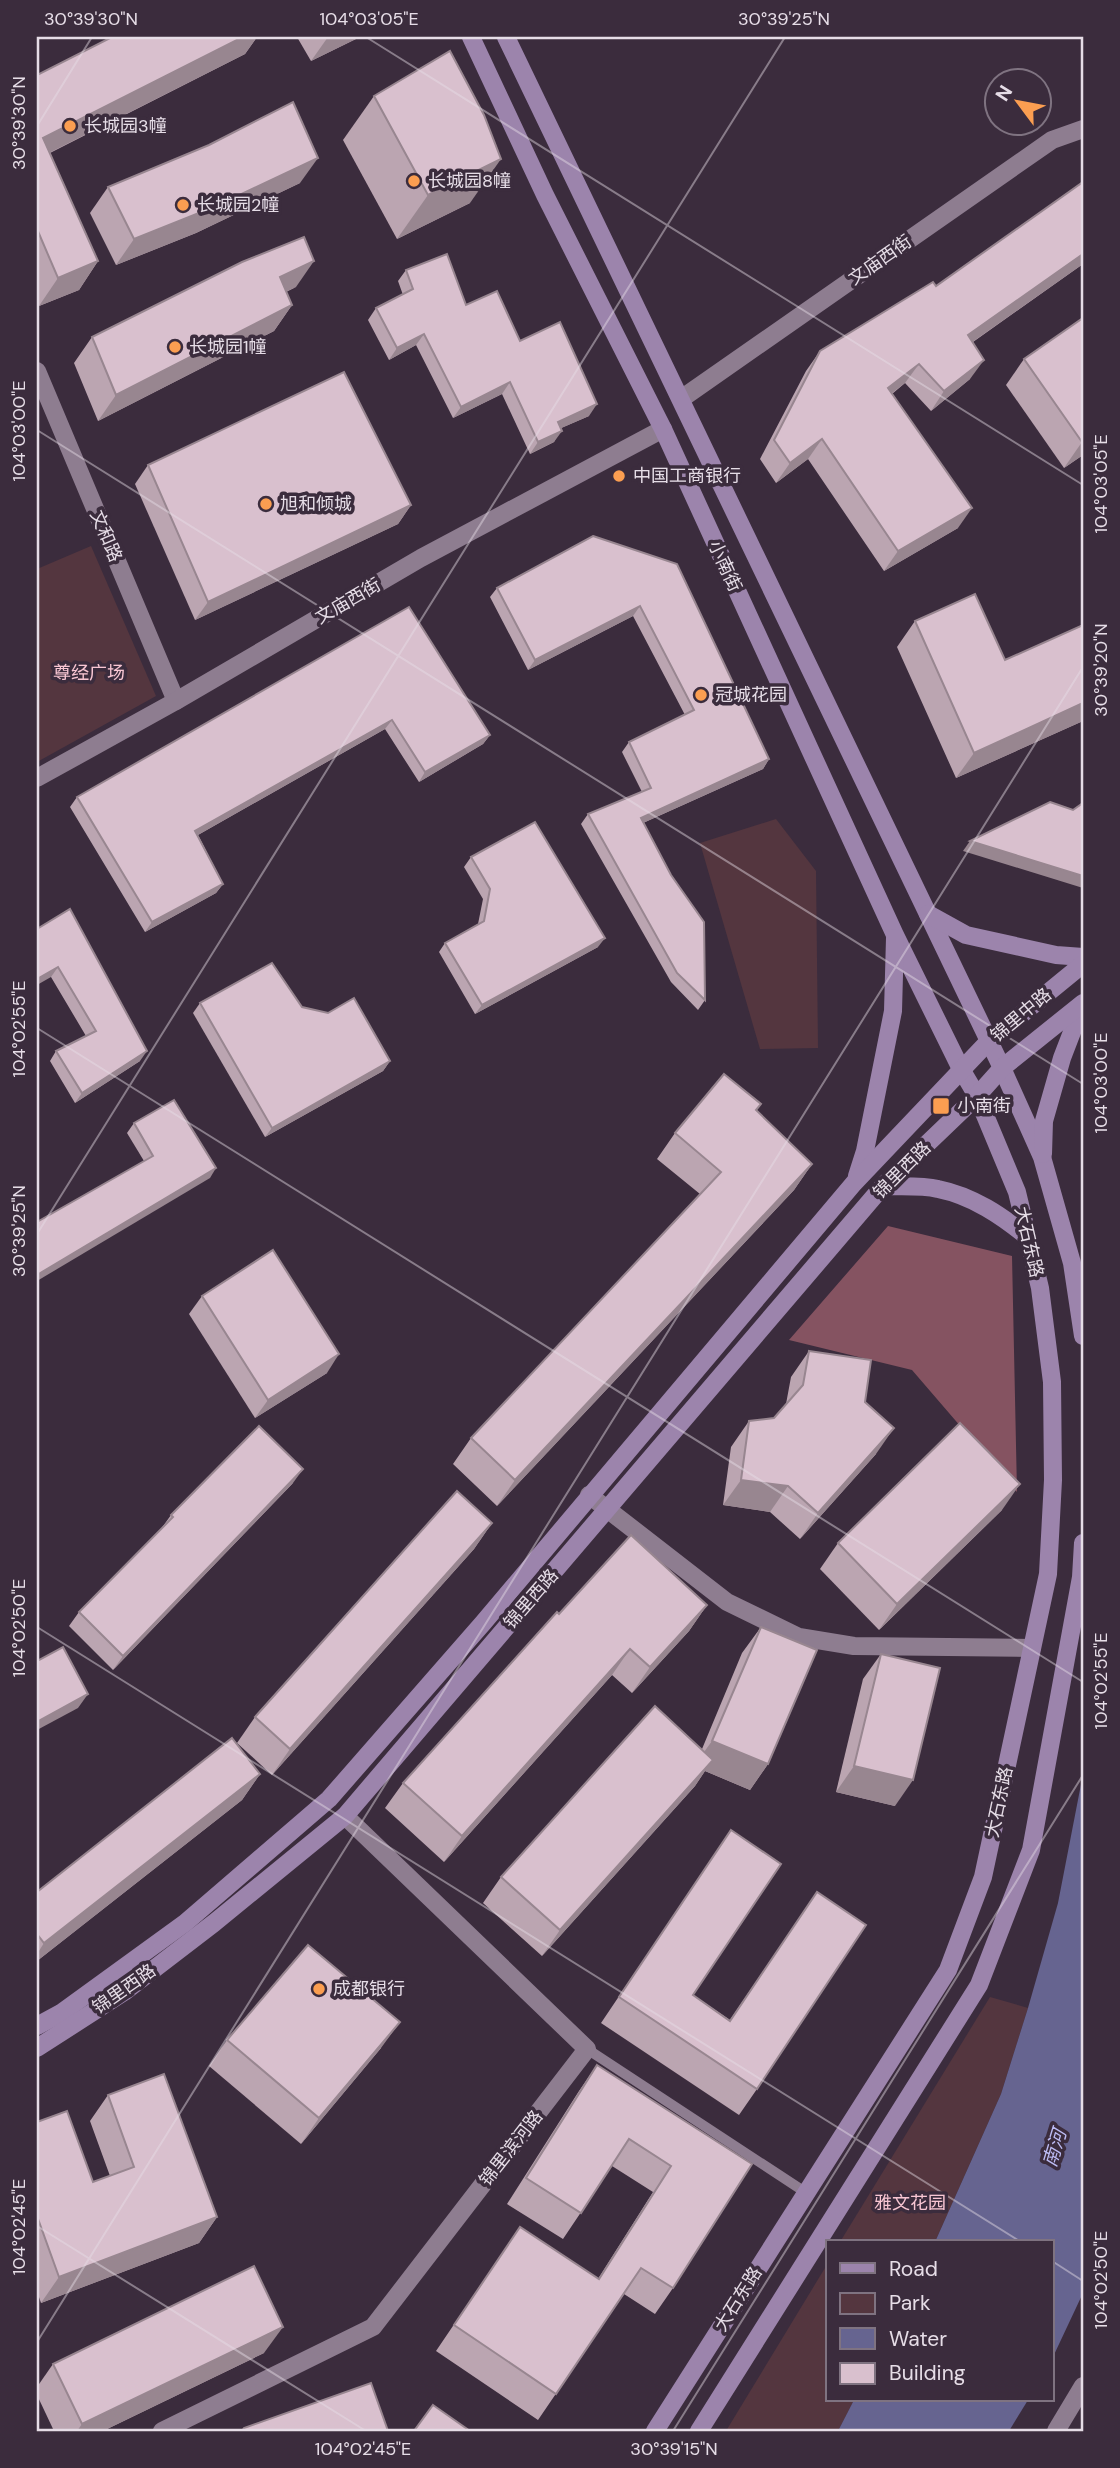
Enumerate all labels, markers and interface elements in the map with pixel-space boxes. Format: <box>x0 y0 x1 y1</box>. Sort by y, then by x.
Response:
text: 30°39'30"N <box>44 7 138 31</box>
text: 104°03'05"E <box>319 7 419 31</box>
text: 30°39'25"N <box>738 7 830 31</box>
north arrow <box>984 66 1054 136</box>
text: 30°39'30"N <box>7 76 31 170</box>
text: N <box>990 81 1018 106</box>
place label: 长城园3幢 <box>84 114 167 138</box>
marker: 长城园3幢 <box>62 118 78 134</box>
place label: 长城园8幢 <box>428 169 511 193</box>
marker: 长城园8幢 <box>406 173 422 189</box>
place label: 长城园2幢 <box>197 193 279 217</box>
marker: 长城园2幢 <box>175 197 191 213</box>
street label: 文庙西街 <box>844 230 916 290</box>
place label: 长城园1幢 <box>189 335 267 359</box>
marker: 长城园1幢 <box>167 339 183 355</box>
text: 104°03'00"E <box>7 381 31 481</box>
text: 104°03'05"E <box>1089 434 1113 534</box>
place label: 中国工商银行 <box>633 464 741 488</box>
marker: 中国工商银行 <box>611 468 627 484</box>
place label: 旭和倾城 <box>280 492 352 516</box>
marker: 旭和倾城 <box>258 496 274 512</box>
street label: 文和路 <box>84 506 128 566</box>
street label: 小南街 <box>703 536 747 596</box>
street label: 文庙西街 <box>311 573 385 629</box>
text: 30°39'20"N <box>1089 623 1113 717</box>
park label: 尊经广场 <box>53 661 125 685</box>
place label: 冠城花园 <box>715 683 787 707</box>
marker: 冠城花园 <box>693 687 709 703</box>
text: 104°02'55"E <box>7 981 31 1077</box>
street label: 锦里中路 <box>986 983 1056 1047</box>
text: 104°03'00"E <box>1089 1033 1113 1133</box>
place label: 小南街 <box>957 1094 1011 1118</box>
marker: 小南街 <box>931 1096 951 1116</box>
street label: 锦里西路 <box>868 1136 936 1204</box>
text: 30°39'25"N <box>7 1185 31 1277</box>
street label: 大石东路 <box>1009 1204 1049 1280</box>
street label: 锦里西路 <box>498 1564 564 1634</box>
text: 104°02'50"E <box>7 1579 31 1677</box>
text: 104°02'55"E <box>1089 1633 1113 1729</box>
street label: 大石东路 <box>980 1764 1018 1840</box>
street label: 锦里西路 <box>88 1959 160 2019</box>
place label: 成都银行 <box>333 1977 405 2001</box>
marker: 成都银行 <box>311 1981 327 1997</box>
street label: 锦里滨河路 <box>474 2105 548 2191</box>
water label: 南河 <box>1037 2123 1073 2170</box>
text: 104°02'45"E <box>7 2179 31 2275</box>
park label: 雅文花园 <box>874 2191 946 2215</box>
text: 104°02'50"E <box>1089 2231 1113 2329</box>
legend <box>826 2240 1054 2402</box>
text: Road <box>889 2255 938 2283</box>
street label: 大石东路 <box>709 2262 767 2336</box>
text: Park <box>889 2289 931 2317</box>
text: Water <box>889 2325 947 2353</box>
text: Building <box>889 2359 966 2387</box>
text: 104°02'45"E <box>315 2437 411 2461</box>
text: 30°39'15"N <box>630 2437 718 2461</box>

